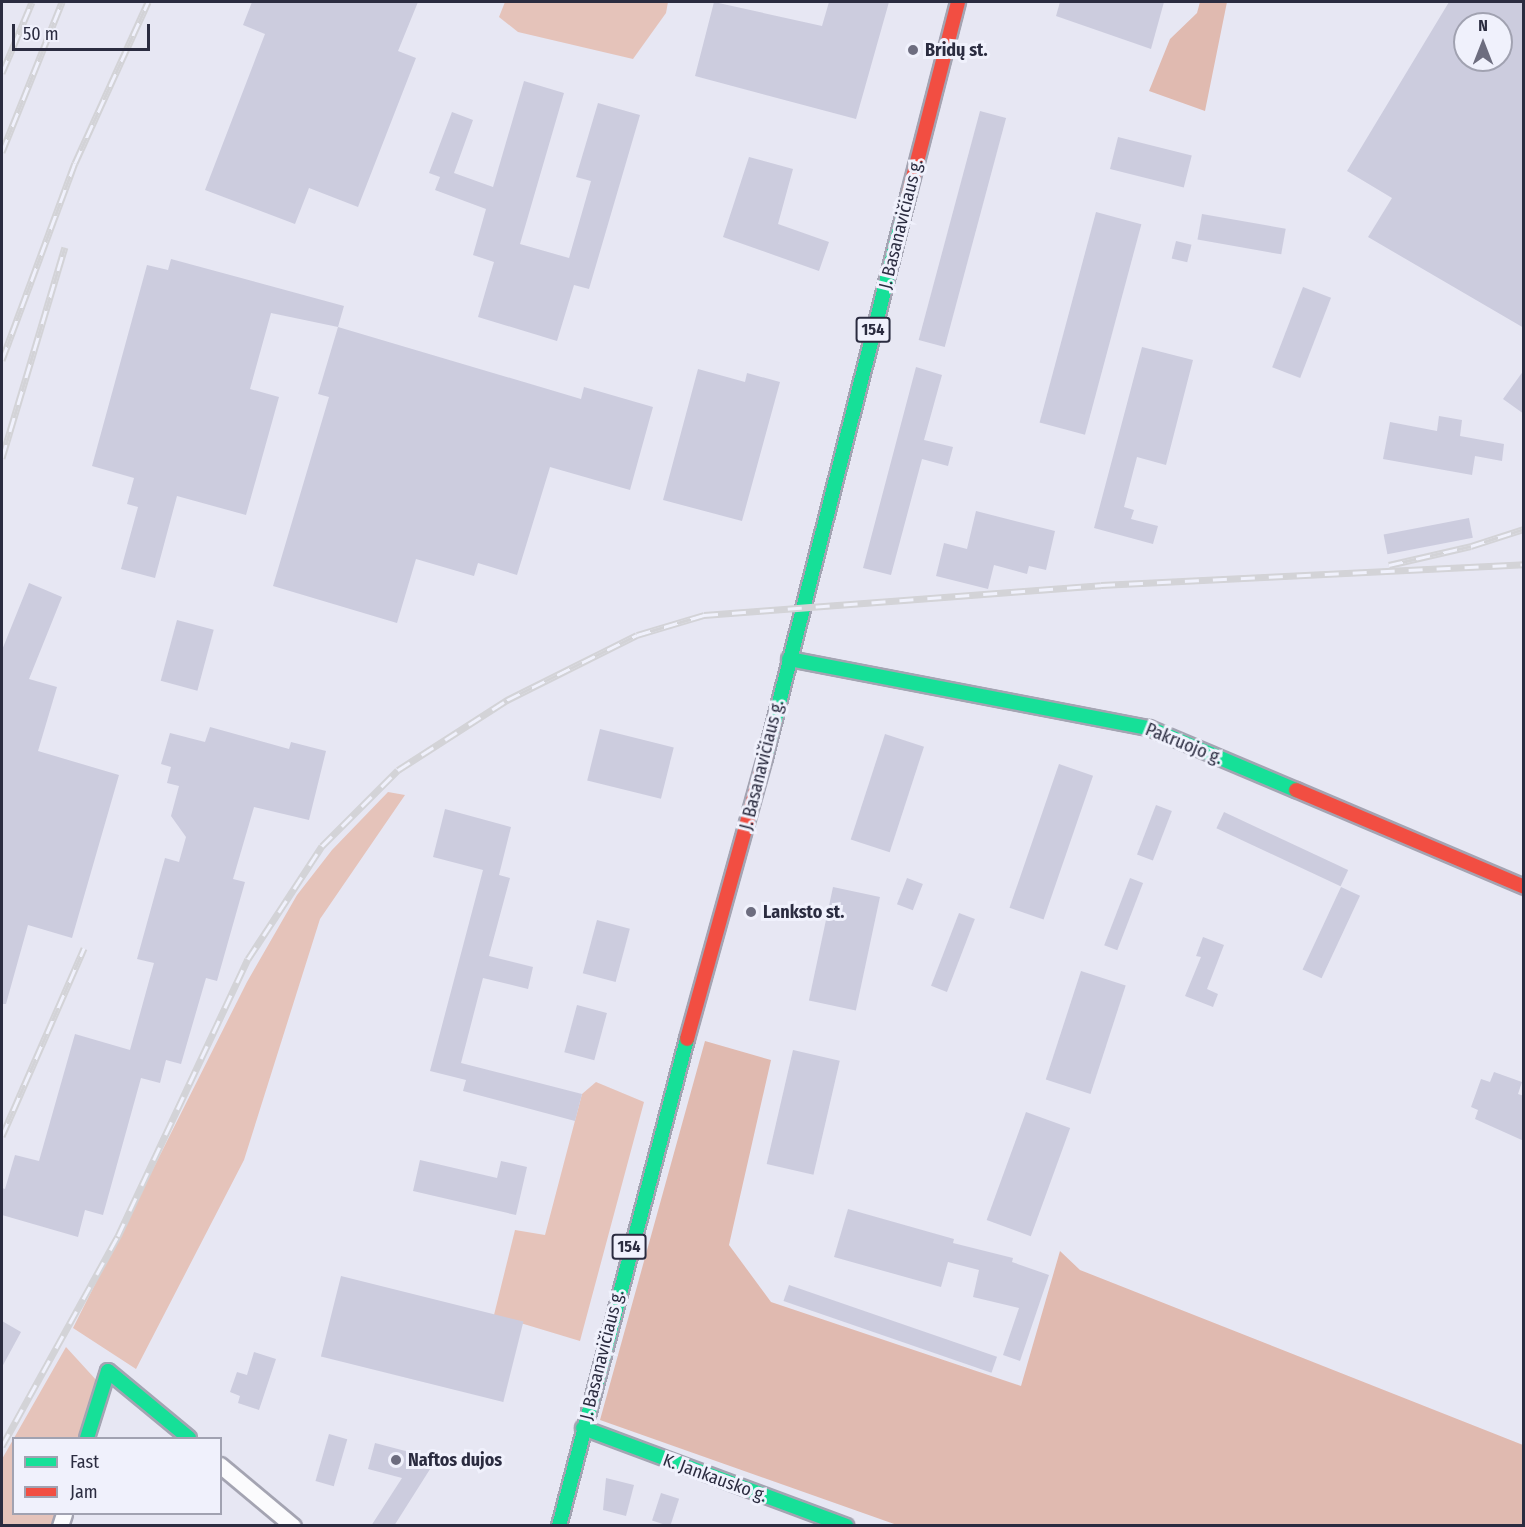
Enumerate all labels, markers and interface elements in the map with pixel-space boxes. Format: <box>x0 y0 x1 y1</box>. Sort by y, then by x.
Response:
scale bar <box>15 12 153 50</box>
north arrow <box>1453 12 1513 72</box>
text: N <box>1478 16 1488 35</box>
text: 50 m <box>23 23 59 45</box>
place label: Bridų st. <box>925 39 988 61</box>
marker: Bridų st. <box>906 43 920 57</box>
street label: J. Basanavičiaus g. <box>874 157 928 291</box>
road number: 154 <box>855 317 891 343</box>
street label: J. Basanavičiaus g. <box>735 698 789 832</box>
street label: Pakruojo g. <box>1142 719 1226 769</box>
place label: Lanksto st. <box>763 901 844 923</box>
marker: Lanksto st. <box>744 905 758 919</box>
road number: 154 <box>611 1234 647 1260</box>
street label: J. Basanavičiaus g. <box>575 1288 629 1422</box>
legend <box>12 1437 222 1515</box>
place label: Naftos dujos <box>408 1449 502 1471</box>
street label: K. Jankausko g. <box>660 1449 770 1507</box>
text: Fast <box>70 1451 99 1473</box>
marker: Naftos dujos <box>389 1453 403 1467</box>
text: Jam <box>70 1481 98 1503</box>

